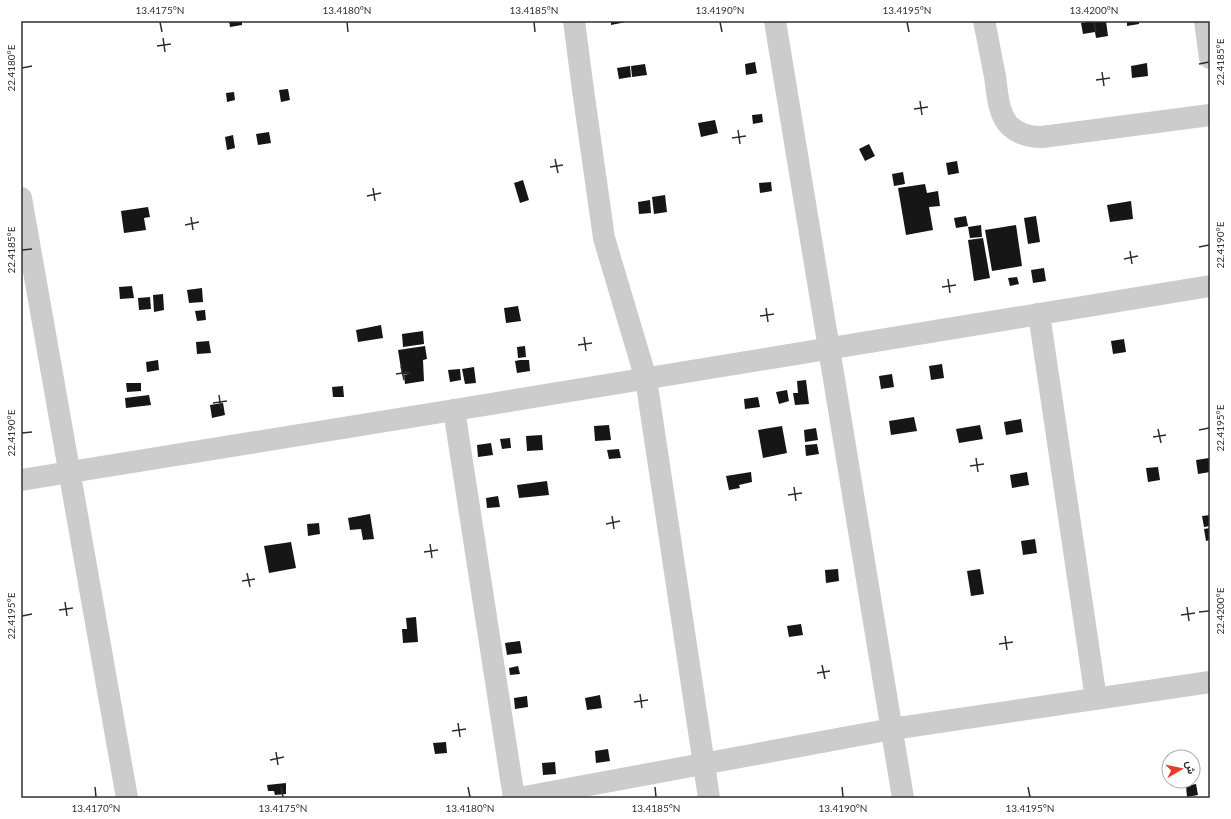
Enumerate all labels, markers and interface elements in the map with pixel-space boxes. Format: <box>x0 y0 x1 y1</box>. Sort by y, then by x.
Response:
text: 13.4175°N <box>136 4 184 16</box>
text: 13.4180°N <box>323 4 371 16</box>
text: 13.4185°N <box>510 4 558 16</box>
text: 13.4190°N <box>696 4 744 16</box>
text: 13.4195°N <box>883 4 931 16</box>
text: 13.4200°N <box>1070 4 1118 16</box>
text: 22.4185°E <box>1214 38 1226 86</box>
text: 22.4180°E <box>5 44 17 92</box>
text: 22.4190°E <box>1214 221 1226 269</box>
text: 22.4185°E <box>5 226 17 274</box>
text: 22.4195°E <box>1214 404 1226 452</box>
text: 22.4190°E <box>5 409 17 457</box>
text: 22.4200°E <box>1214 587 1226 635</box>
text: 22.4195°E <box>5 592 17 640</box>
north arrow <box>1161 749 1201 789</box>
text: ش <box>1183 760 1199 775</box>
text: 13.4170°N <box>72 802 120 814</box>
text: 13.4175°N <box>259 802 307 814</box>
text: 13.4180°N <box>446 802 494 814</box>
text: 13.4185°N <box>632 802 680 814</box>
text: 13.4190°N <box>819 802 867 814</box>
text: 13.4195°N <box>1006 802 1054 814</box>

